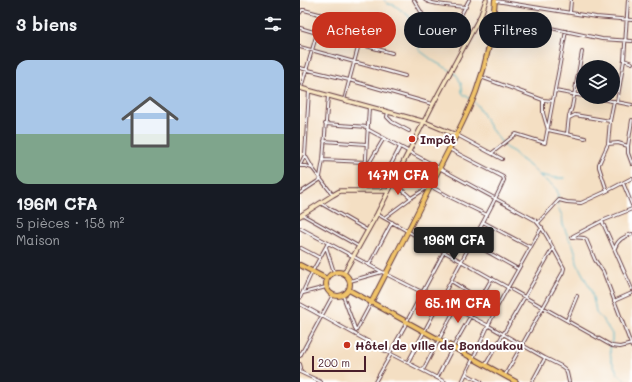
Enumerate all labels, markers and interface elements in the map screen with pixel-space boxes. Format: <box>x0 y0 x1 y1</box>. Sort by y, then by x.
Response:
chip: Acheter <box>312 12 396 48</box>
chip: Louer <box>404 12 471 48</box>
chip: Filtres <box>479 12 552 48</box>
text: 3 biens <box>16 13 77 35</box>
icon: filters <box>262 13 284 35</box>
map controls <box>576 60 620 104</box>
button: layers <box>576 60 620 104</box>
icon: home <box>114 86 186 158</box>
place label: Impôt <box>420 131 456 147</box>
marker: Impôt <box>407 134 417 144</box>
pin: 147M CFA <box>357 162 439 196</box>
text: 147M CFA <box>367 166 429 183</box>
text: 196M CFA <box>16 192 98 214</box>
text: 5 pièces · 158 m² <box>16 214 124 231</box>
pin: 196M CFA <box>413 227 495 261</box>
text: Maison <box>16 231 60 248</box>
text: 196M CFA <box>423 231 485 248</box>
pin: 65.1M CFA <box>412 290 504 324</box>
text: 65.1M CFA <box>425 294 491 311</box>
place label: Hôtel de ville de Bondoukou <box>355 337 523 353</box>
marker: Hôtel de ville de Bondoukou <box>342 340 352 350</box>
scale bar <box>312 354 366 373</box>
text: 200 m <box>318 355 350 370</box>

